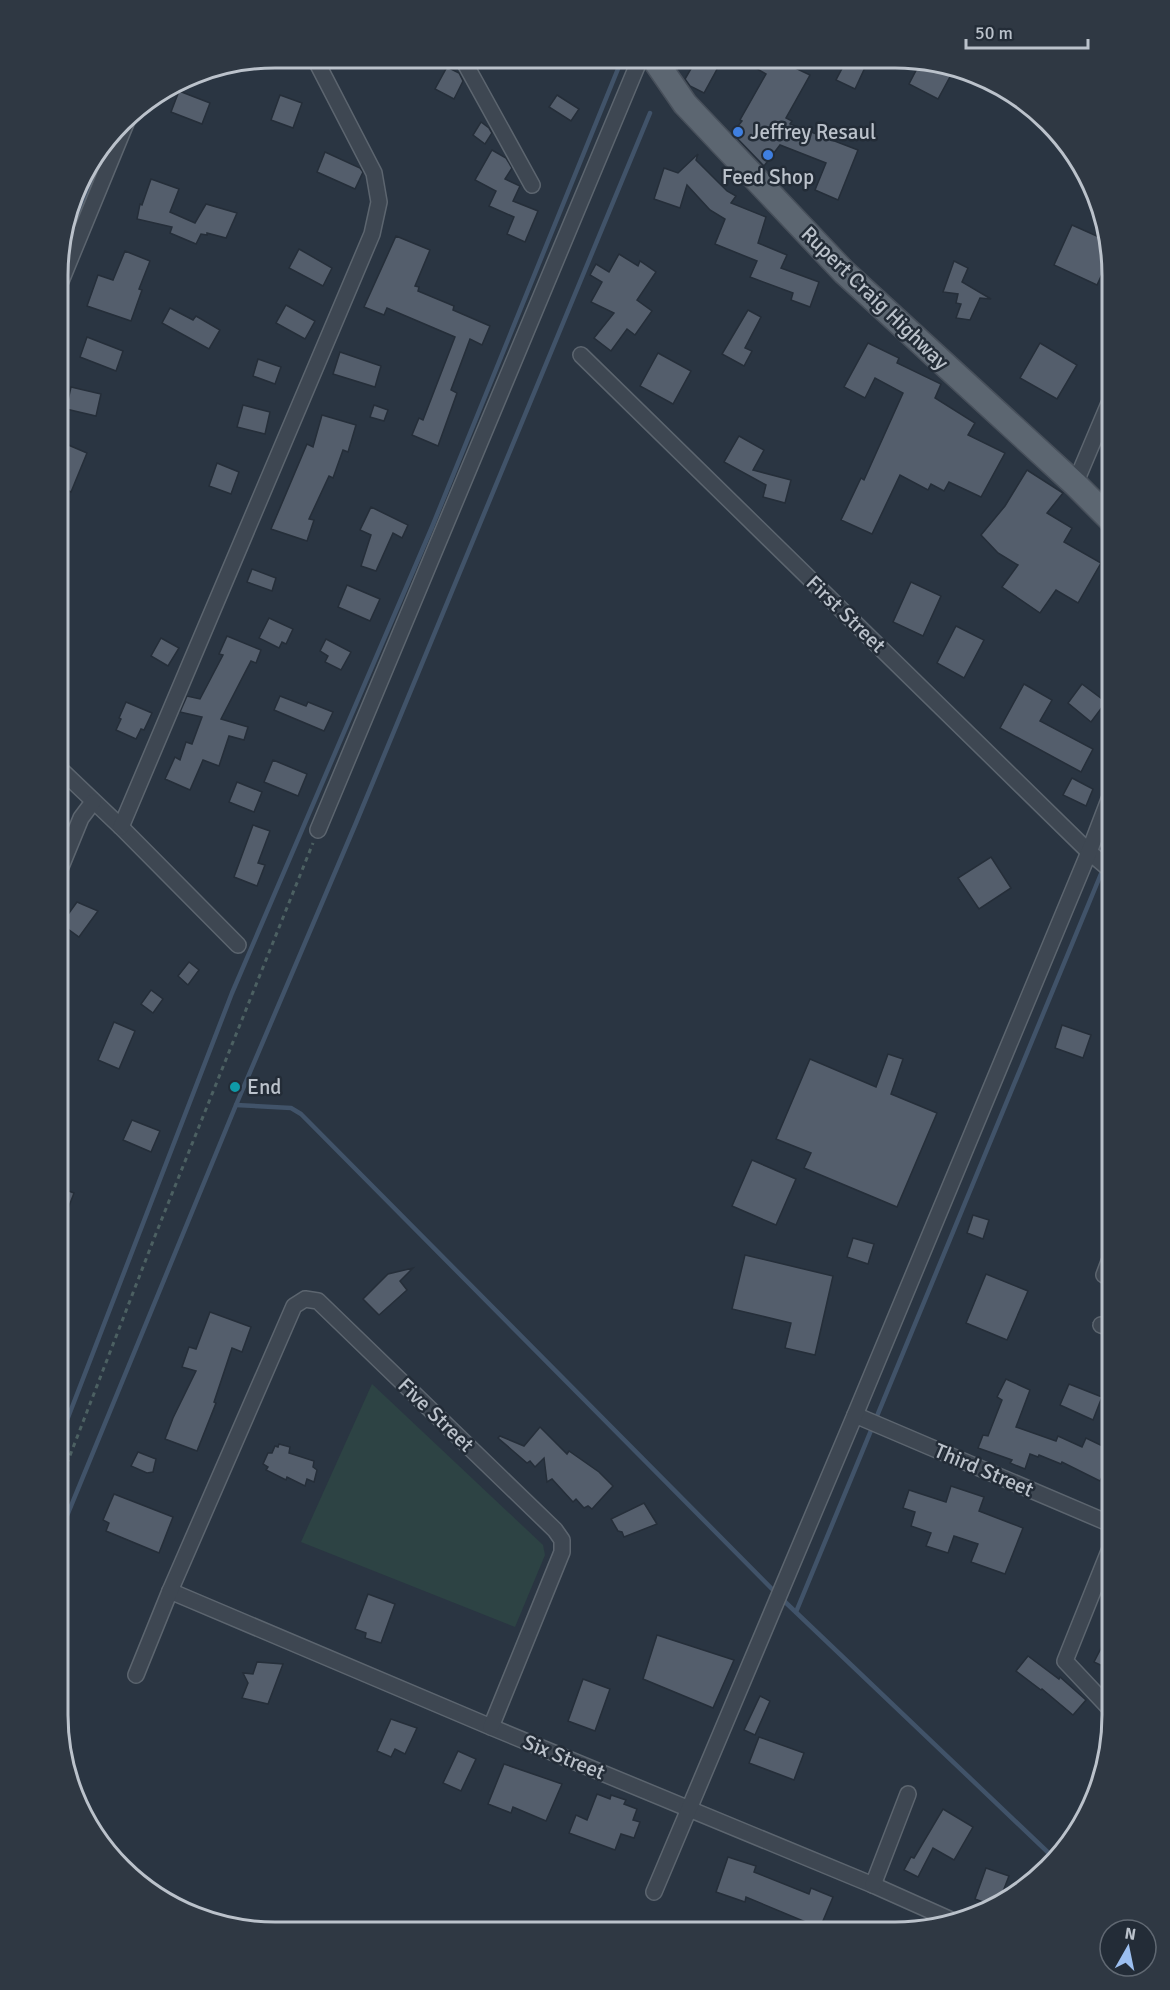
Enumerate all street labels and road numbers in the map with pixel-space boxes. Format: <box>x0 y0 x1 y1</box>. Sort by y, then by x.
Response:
street label: Rupert Craig Highway <box>796 221 954 375</box>
street label: First Street <box>801 570 891 658</box>
street label: Five Street <box>393 1372 479 1458</box>
street label: Third Street <box>930 1437 1038 1503</box>
street label: Six Street <box>519 1729 609 1785</box>

